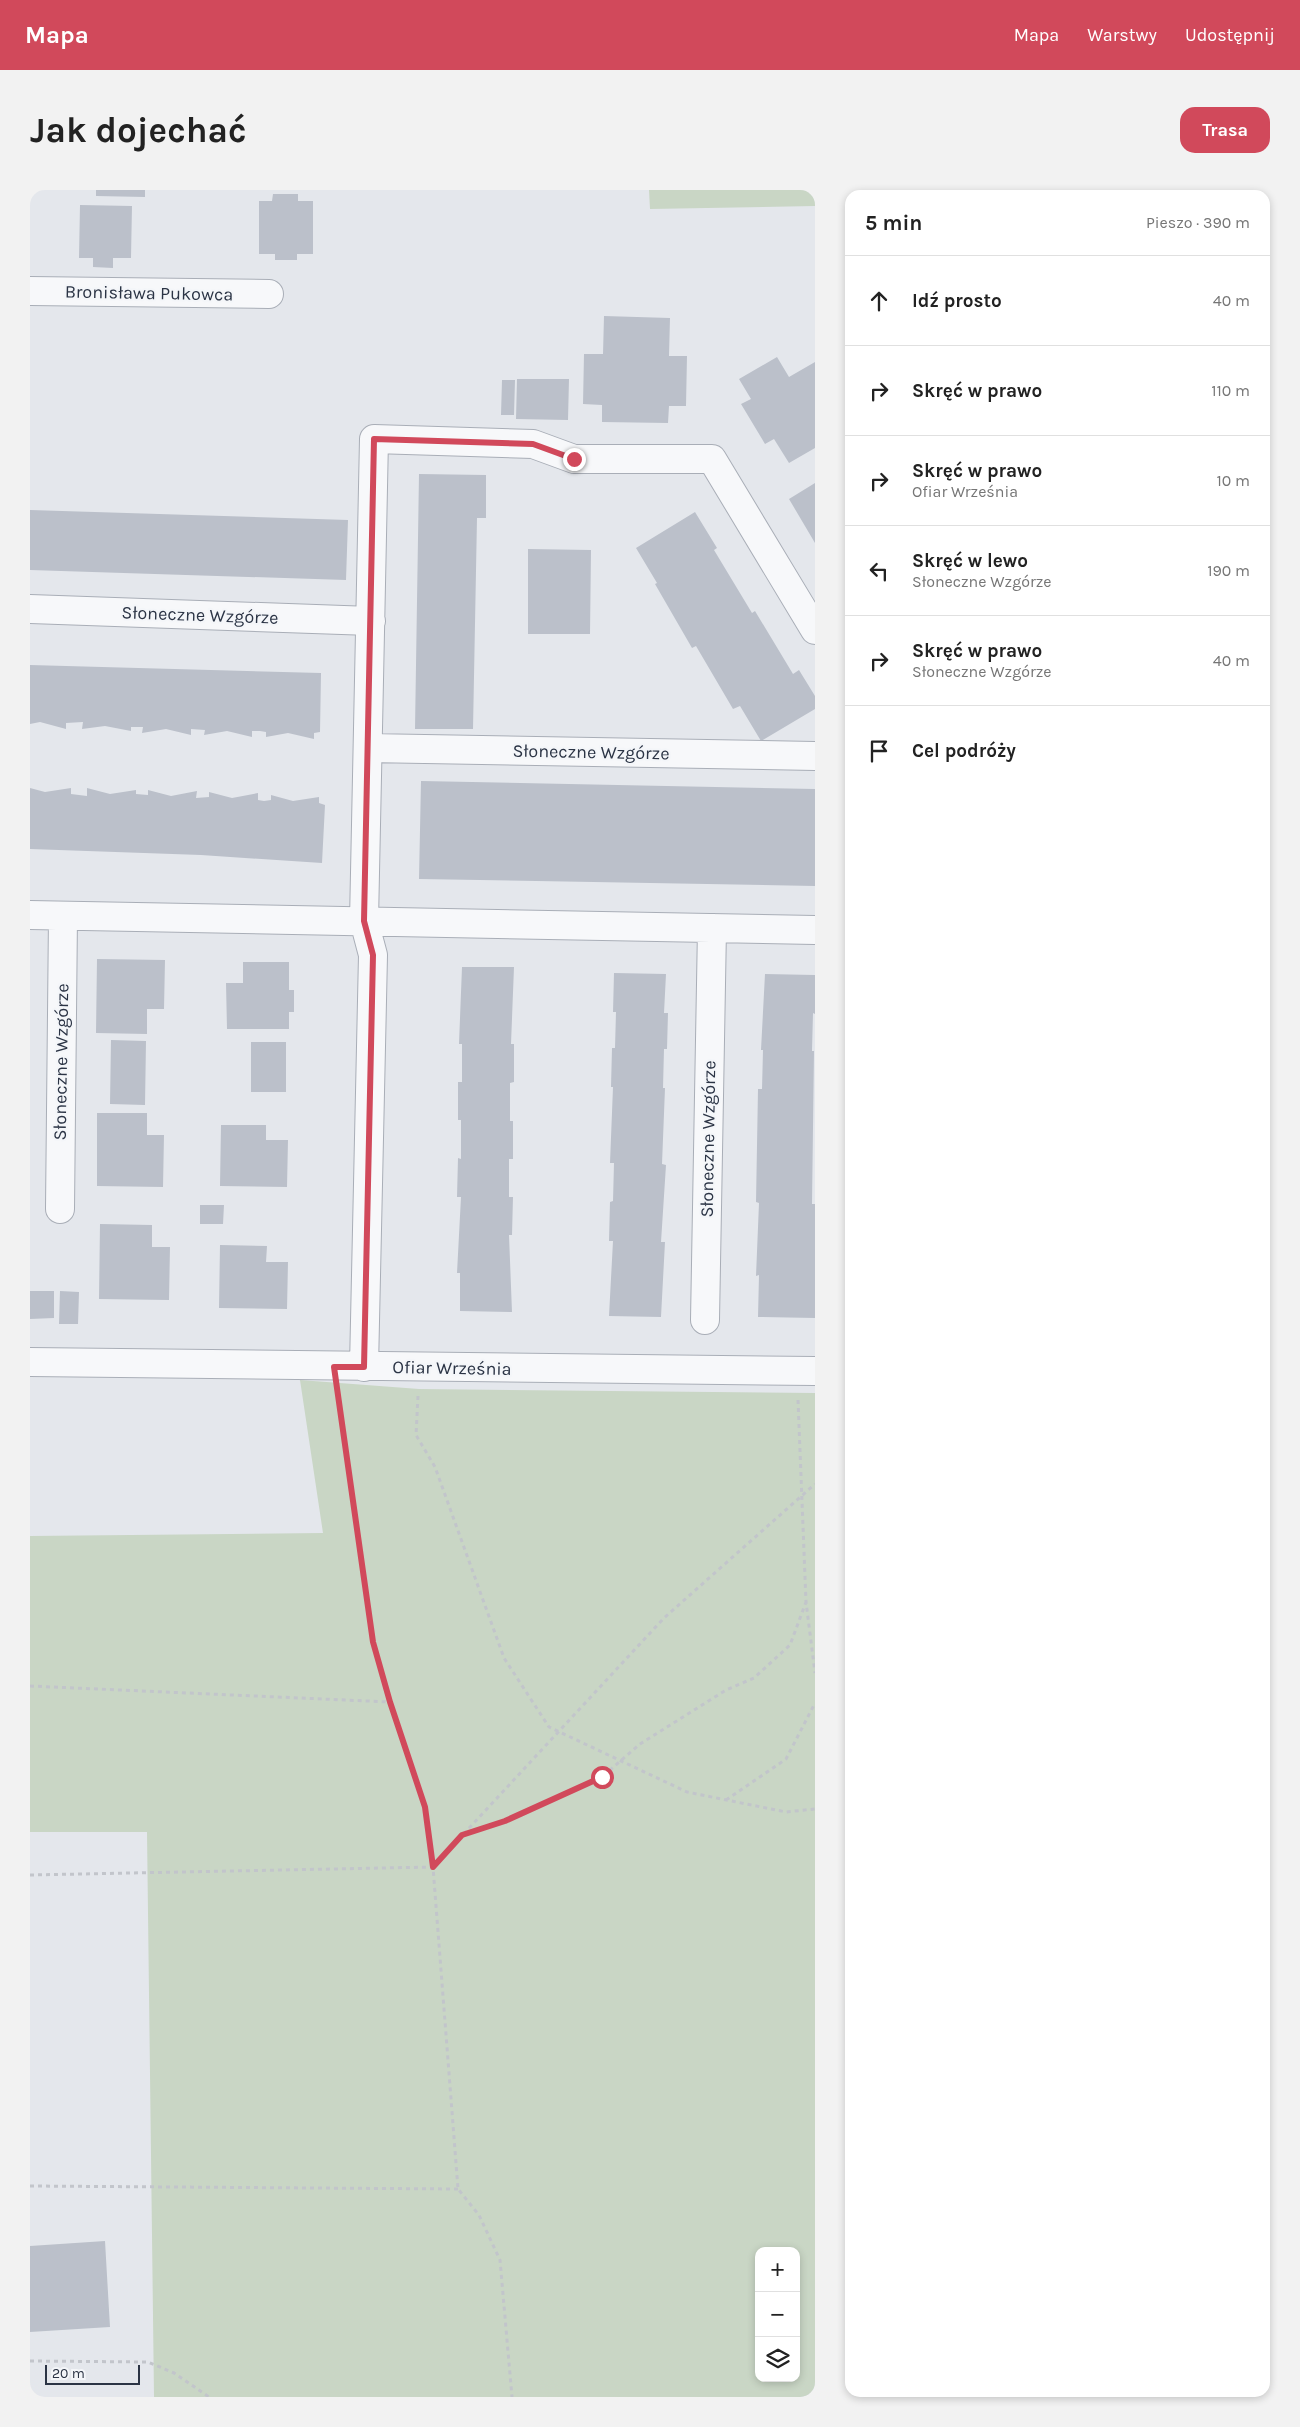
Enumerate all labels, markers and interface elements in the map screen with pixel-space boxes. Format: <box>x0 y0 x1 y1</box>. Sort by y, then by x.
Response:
text: Mapa <box>25 21 89 49</box>
text: Mapa <box>1014 24 1059 46</box>
text: Warstwy <box>1087 24 1157 46</box>
text: Udostępnij <box>1185 24 1275 46</box>
button: Trasa <box>1180 107 1270 153</box>
text: Jak dojechać <box>30 110 246 151</box>
text: 5 min <box>865 211 922 235</box>
text: Pieszo · 390 m <box>1146 213 1250 232</box>
street label: Bronisława Pukowca <box>65 281 233 305</box>
icon: ahead <box>865 287 893 315</box>
text: Idź prosto <box>912 290 1002 312</box>
text: 40 m <box>1213 291 1250 310</box>
icon: right <box>865 377 893 405</box>
text: Skręć w prawo <box>912 380 1042 402</box>
text: 110 m <box>1211 381 1250 400</box>
route end <box>563 448 586 471</box>
text: Skręć w prawo <box>912 460 1042 482</box>
icon: right <box>865 467 893 495</box>
text: 10 m <box>1216 471 1250 490</box>
text: Ofiar Września <box>912 482 1018 501</box>
text: Skręć w lewo <box>912 550 1028 572</box>
icon: left <box>865 557 893 585</box>
text: 190 m <box>1207 561 1250 580</box>
text: Słoneczne Wzgórze <box>912 572 1052 591</box>
street label: Słoneczne Wzgórze <box>121 601 279 629</box>
text: Skręć w prawo <box>912 640 1042 662</box>
icon: right <box>865 647 893 675</box>
text: 40 m <box>1213 651 1250 670</box>
text: Słoneczne Wzgórze <box>912 662 1052 681</box>
icon: arrive <box>865 737 893 765</box>
street label: Słoneczne Wzgórze <box>512 740 670 764</box>
text: Cel podróży <box>912 740 1016 762</box>
street label: Słoneczne Wzgórze <box>49 983 73 1141</box>
street label: Słoneczne Wzgórze <box>696 1060 720 1218</box>
street label: Ofiar Września <box>392 1356 512 1380</box>
route start <box>591 1766 614 1789</box>
map controls <box>755 2247 800 2382</box>
button: + <box>755 2247 800 2292</box>
button: − <box>755 2292 800 2337</box>
button: layers <box>755 2337 800 2382</box>
scale bar <box>45 2362 140 2385</box>
text: 20 m <box>52 2365 85 2382</box>

